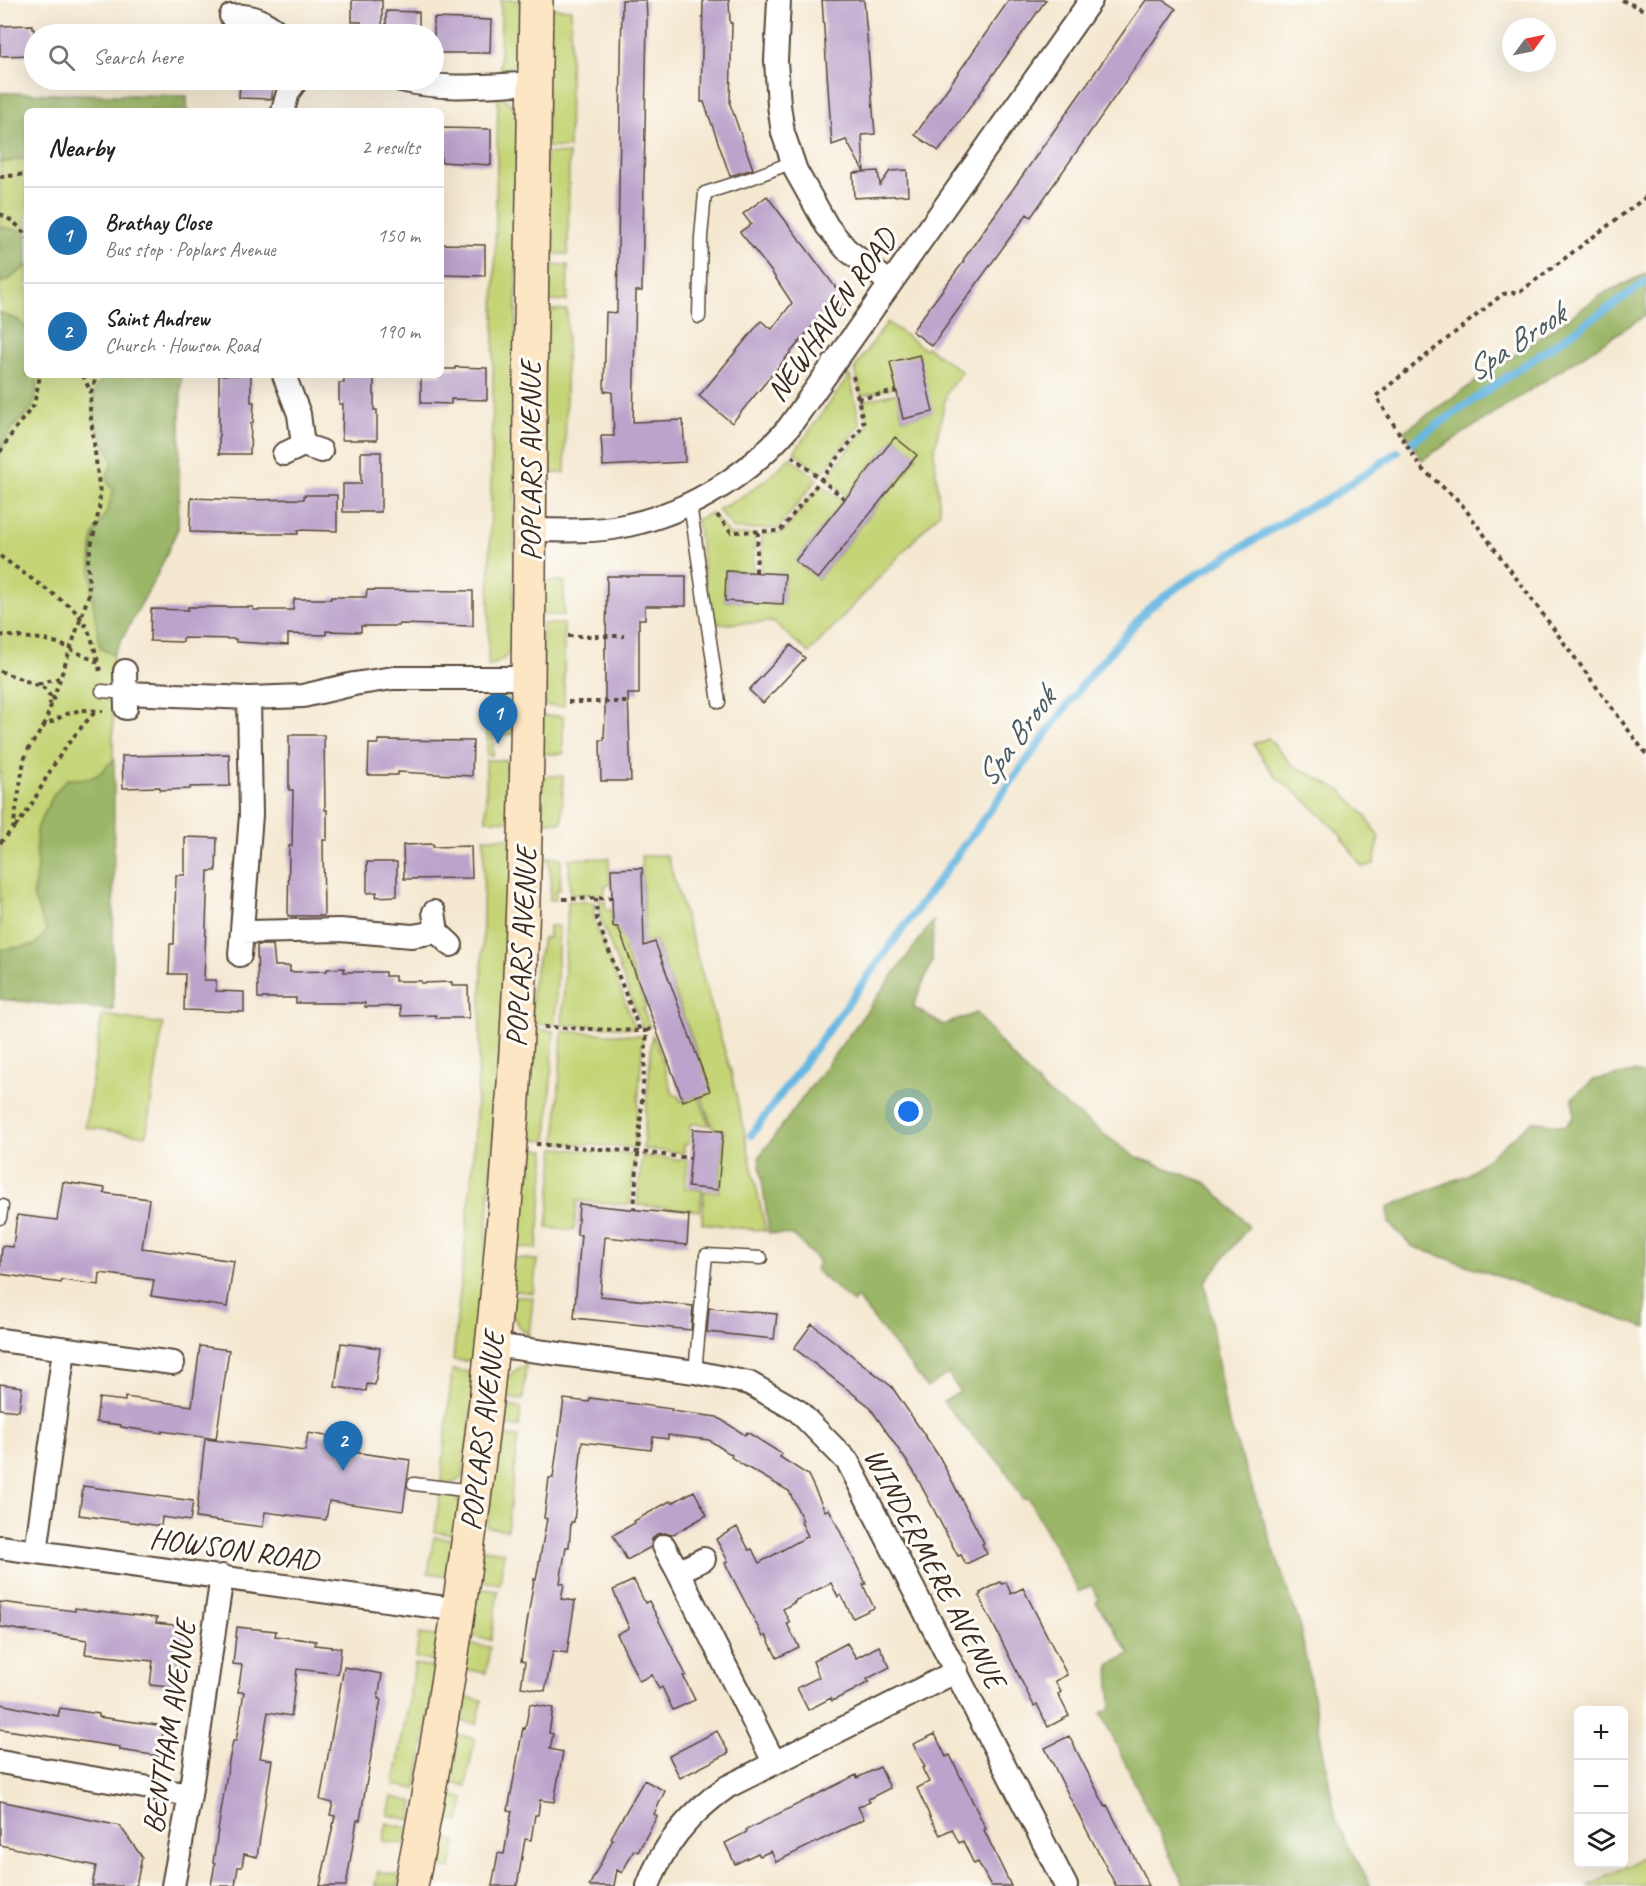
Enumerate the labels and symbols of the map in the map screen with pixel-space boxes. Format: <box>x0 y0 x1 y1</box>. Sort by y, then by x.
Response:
north arrow <box>1502 18 1556 72</box>
street label: NEWHAVEN ROAD <box>757 219 906 409</box>
water label: Spa Brook <box>1458 291 1578 391</box>
street label: POPLARS AVENUE <box>511 357 549 561</box>
water label: Spa Brook <box>966 675 1068 794</box>
pin: 1 <box>478 694 518 744</box>
street label: POPLARS AVENUE <box>497 842 545 1048</box>
your location <box>894 1097 923 1126</box>
street label: POPLARS AVENUE <box>451 1326 513 1533</box>
pin: 2 <box>324 1422 362 1471</box>
street label: WINDERMERE AVENUE <box>856 1441 1016 1698</box>
street label: HOWSON ROAD <box>147 1518 323 1580</box>
street label: BENTHAM AVENUE <box>133 1615 205 1836</box>

